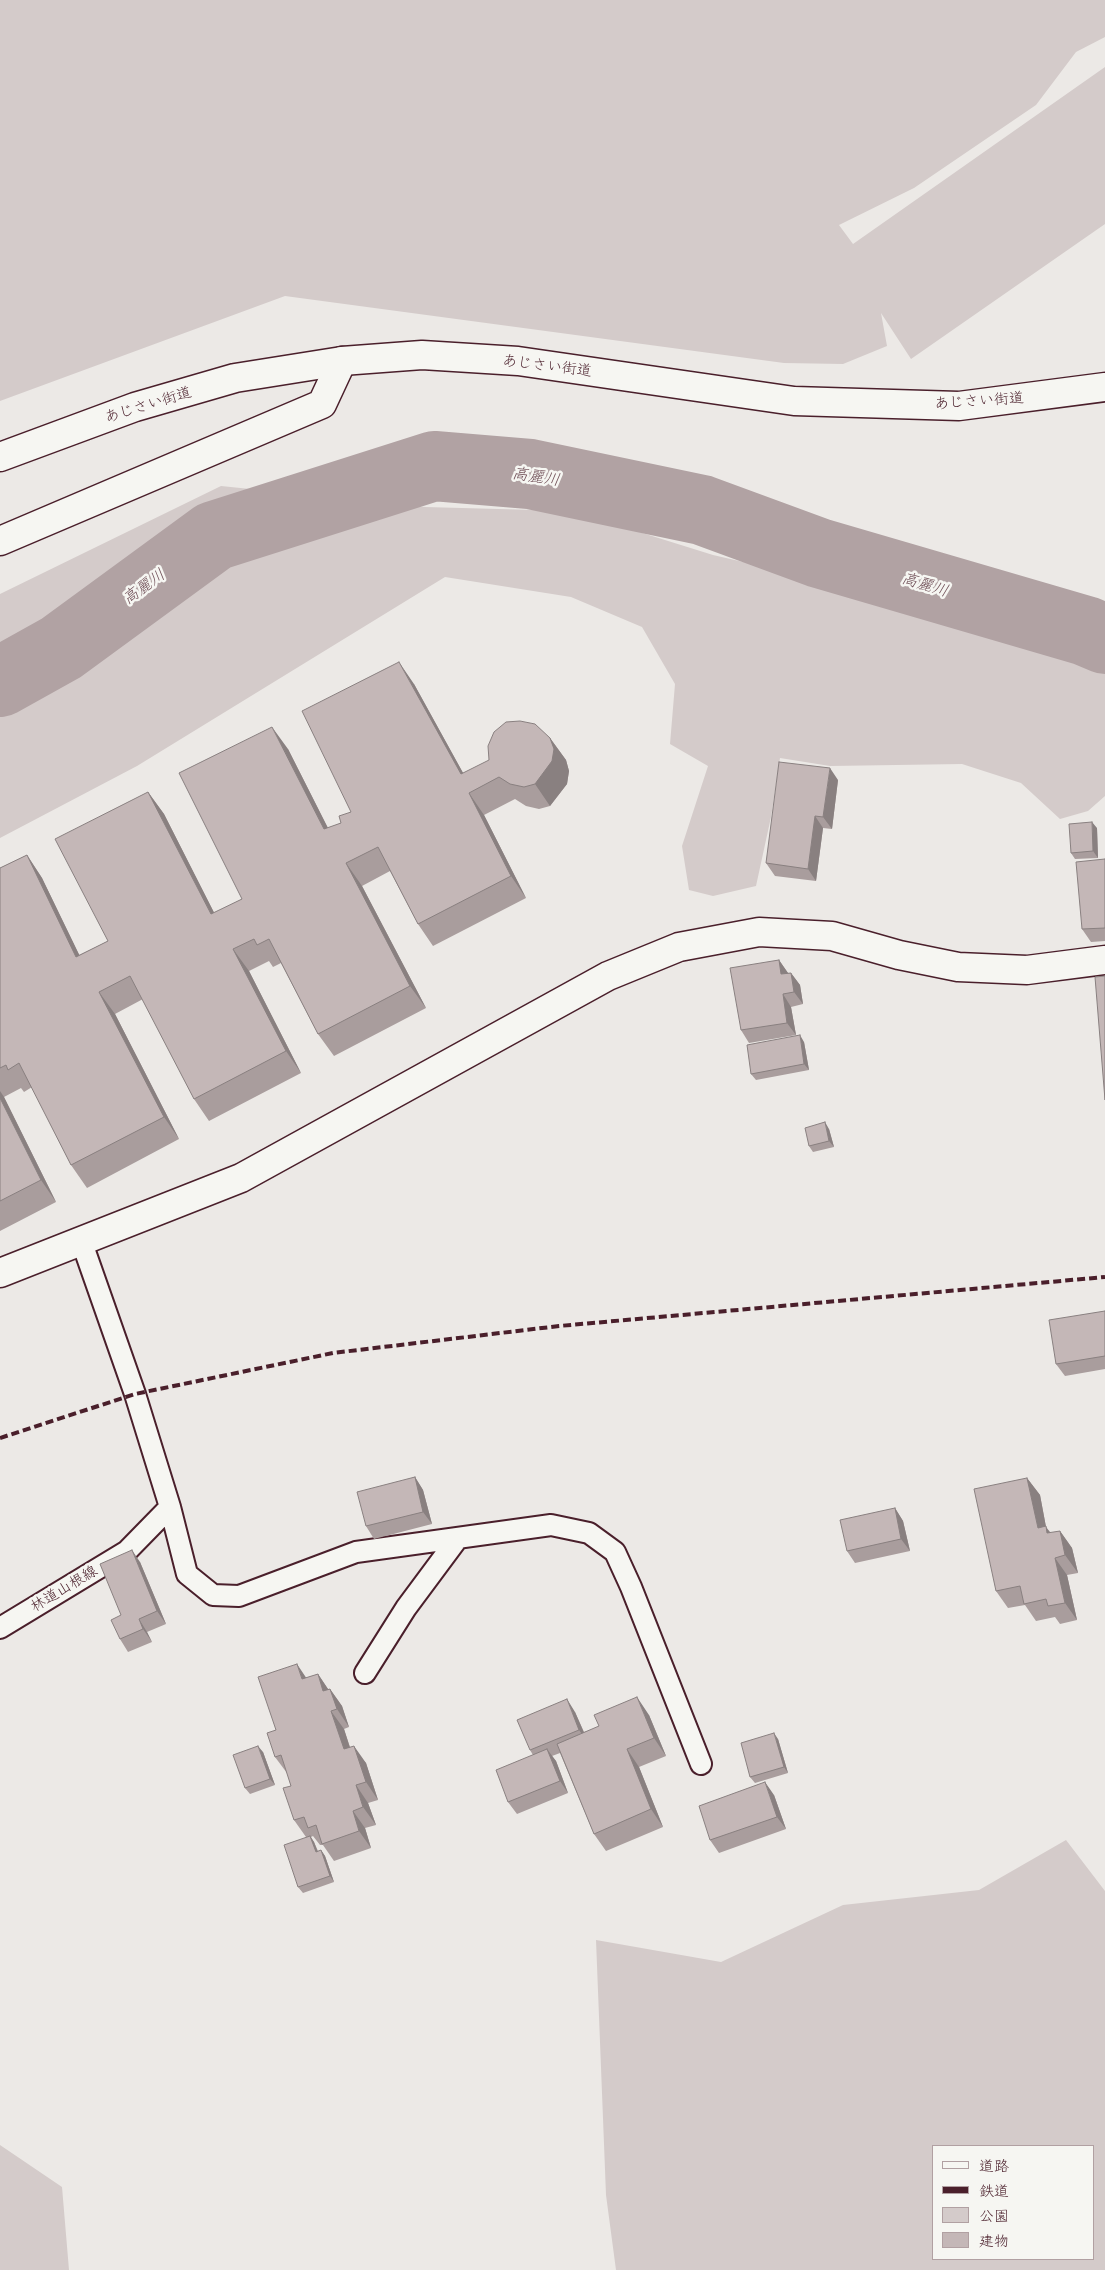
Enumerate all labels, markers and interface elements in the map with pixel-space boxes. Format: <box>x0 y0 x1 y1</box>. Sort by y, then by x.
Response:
street label: あじさい街道 <box>501 352 593 380</box>
street label: あじさい街道 <box>102 383 194 427</box>
street label: あじさい街道 <box>933 389 1025 413</box>
water label: 高麗川 <box>511 464 561 490</box>
water label: 高麗川 <box>119 565 169 609</box>
water label: 高麗川 <box>899 569 951 601</box>
street label: 林道山根線 <box>27 1562 101 1616</box>
legend <box>932 2145 1095 2260</box>
text: 道路 <box>979 2156 1009 2175</box>
text: 鉄道 <box>979 2181 1009 2200</box>
text: 公園 <box>979 2206 1009 2225</box>
text: 建物 <box>979 2231 1009 2250</box>

